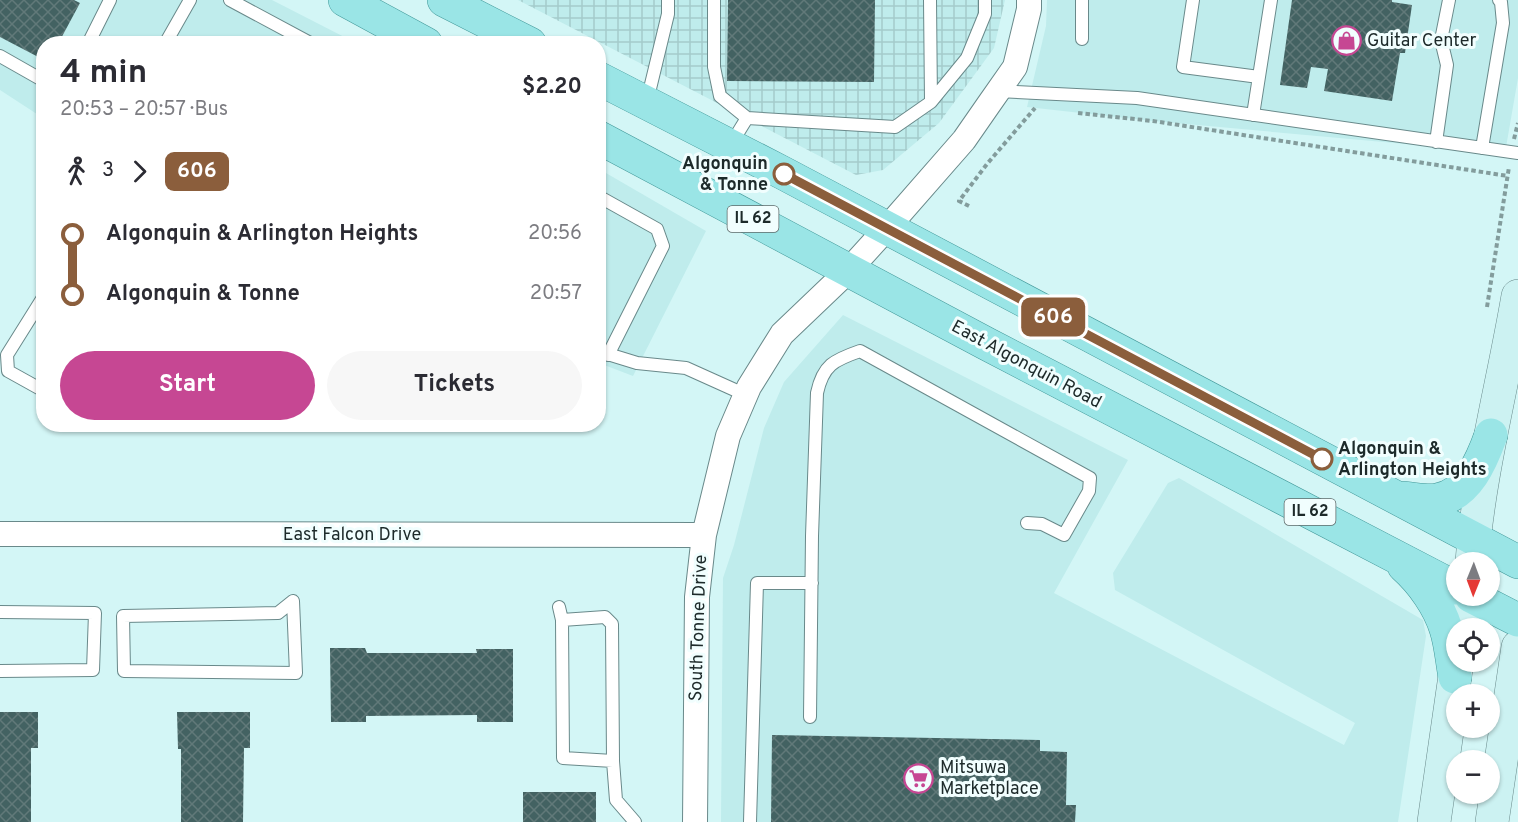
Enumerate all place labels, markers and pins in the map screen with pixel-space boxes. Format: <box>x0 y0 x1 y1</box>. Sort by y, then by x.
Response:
shop icon: Guitar Center <box>1330 25 1362 57</box>
place label: Guitar Center <box>1367 30 1477 53</box>
place label: Algonquin & Tonne <box>682 153 768 197</box>
marker: Algonquin & Tonne <box>773 163 795 185</box>
place label: Algonquin & Arlington Heights <box>1338 438 1487 482</box>
marker: Algonquin & Arlington Heights <box>1311 448 1333 470</box>
place label: Mitsuwa Marketplace <box>940 757 1039 801</box>
supermarket icon: Mitsuwa Marketplace <box>903 762 935 794</box>

